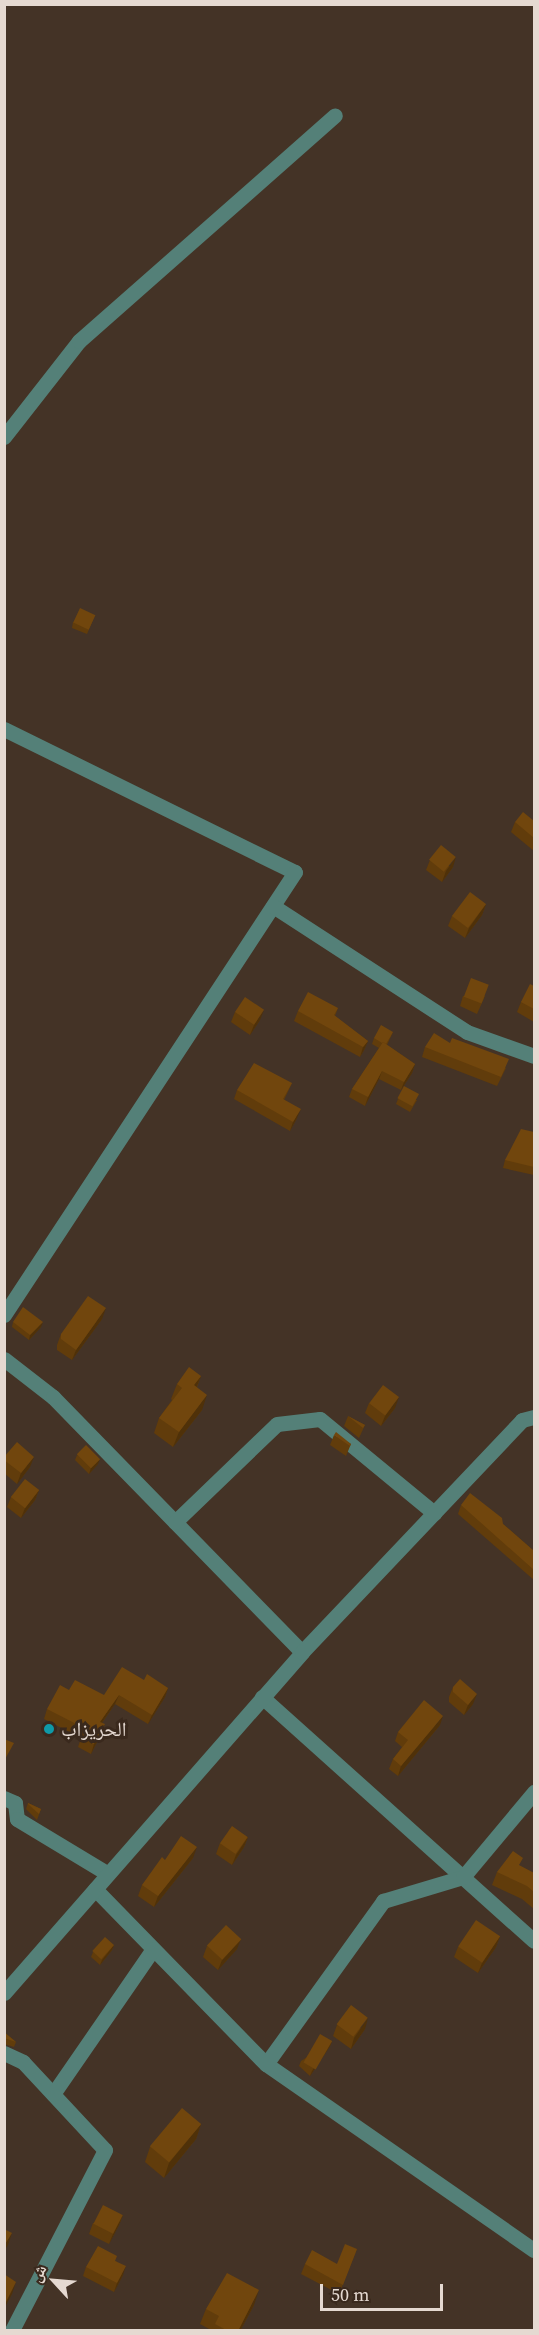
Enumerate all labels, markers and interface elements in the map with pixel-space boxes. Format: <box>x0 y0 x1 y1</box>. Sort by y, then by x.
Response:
place label: الحريزاب <box>61 1717 127 1741</box>
marker: الحريزاب <box>42 1722 56 1736</box>
north arrow <box>24 2251 84 2311</box>
text: ش <box>24 2261 51 2286</box>
scale bar <box>323 2272 446 2310</box>
text: 50 m <box>331 2282 369 2307</box>

